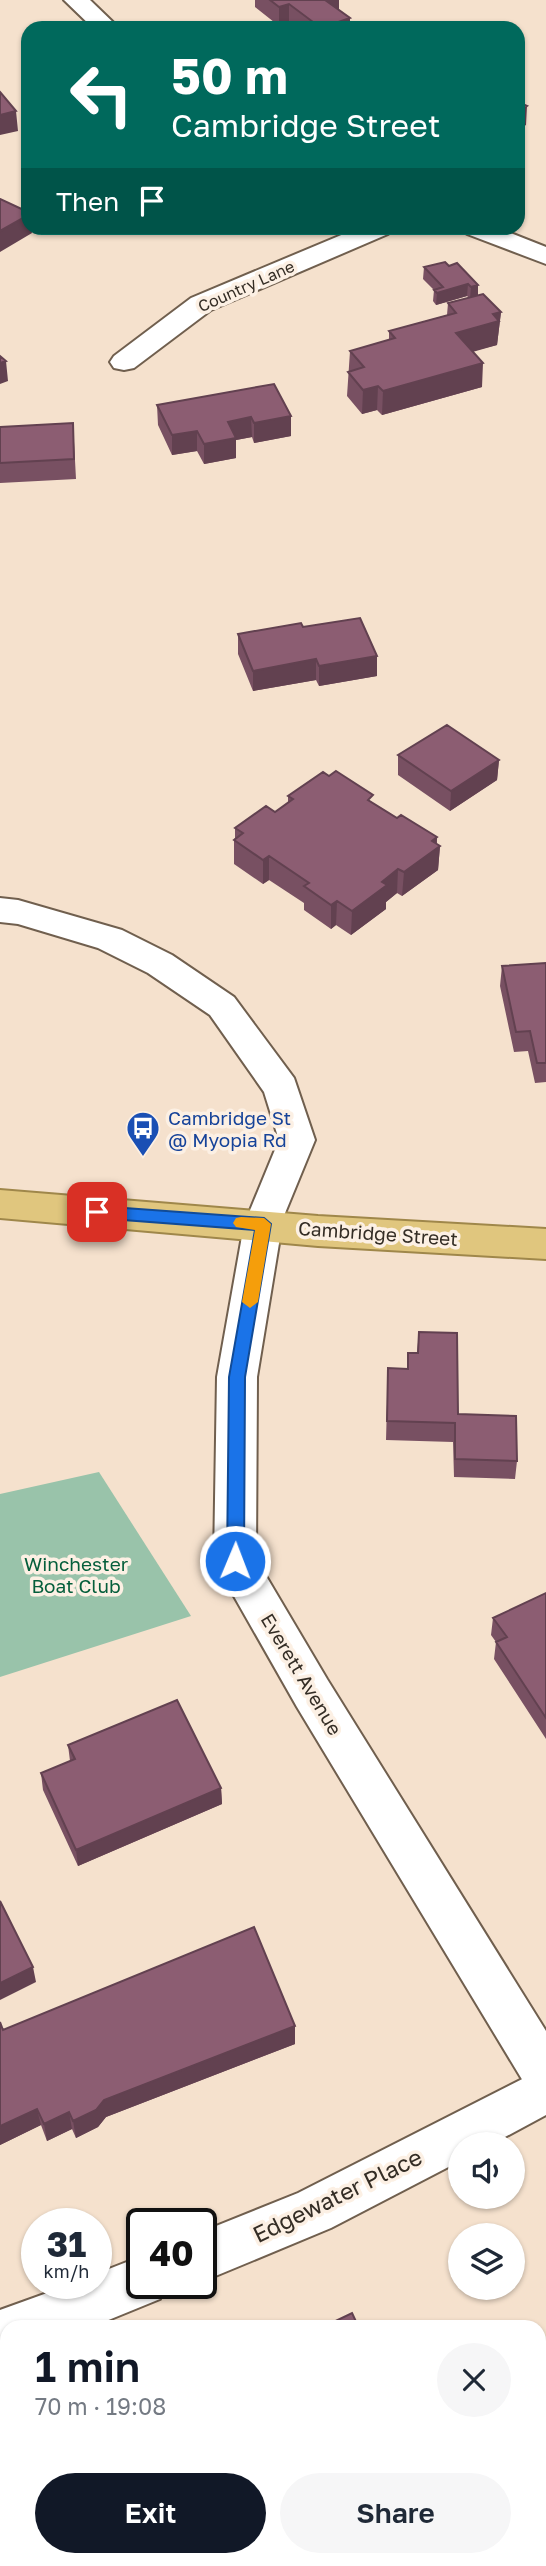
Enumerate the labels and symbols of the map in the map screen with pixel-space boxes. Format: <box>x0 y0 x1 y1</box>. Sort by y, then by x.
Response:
street label: Country Lane <box>195 256 297 316</box>
place label: Cambridge St @ Myopia Rd <box>168 1106 291 1151</box>
bus stop icon: Cambridge St @ Myopia Rd <box>124 1109 162 1158</box>
pin <box>67 1182 127 1242</box>
street label: Cambridge Street <box>297 1216 459 1250</box>
position arrow <box>198 1524 272 1598</box>
park label: Winchester Boat Club <box>24 1552 129 1597</box>
street label: Everett Avenue <box>257 1609 347 1739</box>
street label: Edgewater Place <box>248 2142 426 2248</box>
speed limit sign: 40 <box>126 2208 217 2299</box>

